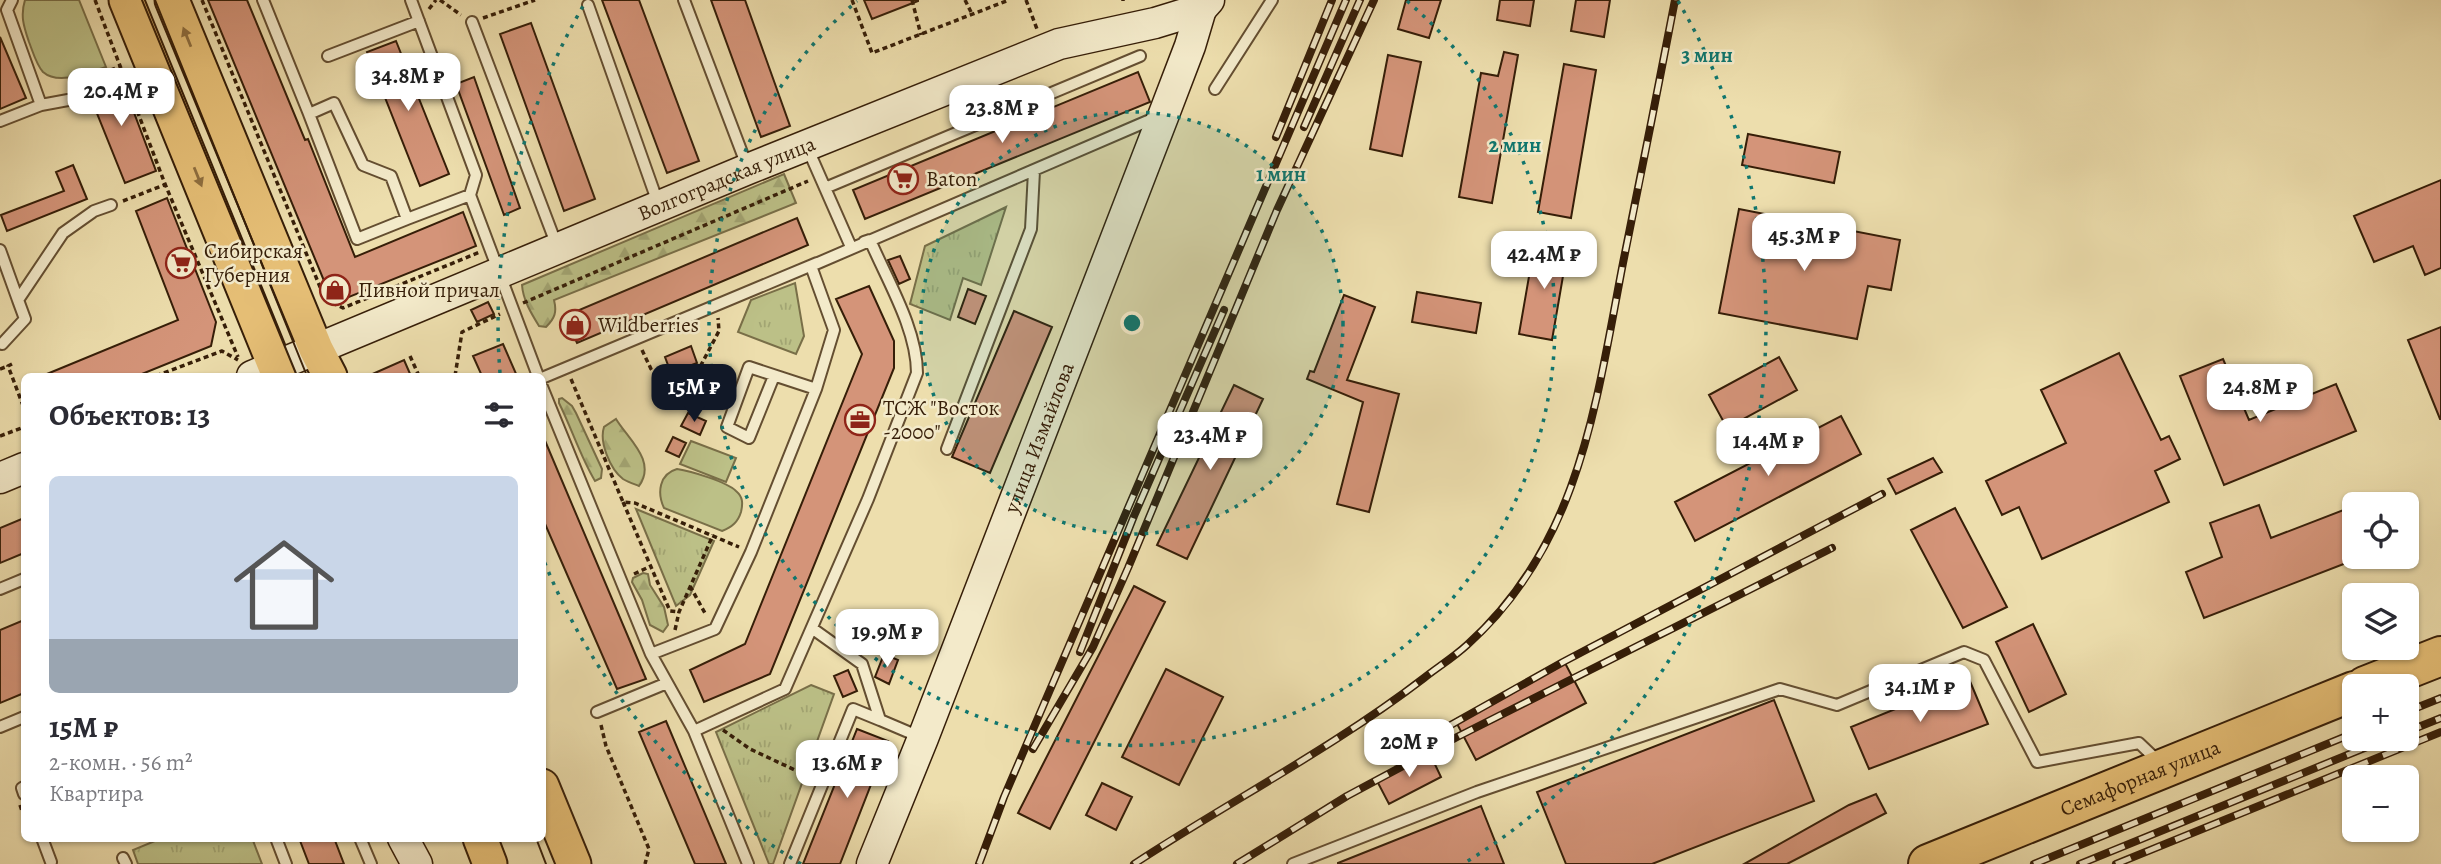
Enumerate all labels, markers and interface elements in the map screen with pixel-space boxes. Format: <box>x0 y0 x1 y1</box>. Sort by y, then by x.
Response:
one-way arrow <box>181 27 193 47</box>
text: 3 мин <box>1681 41 1733 69</box>
pin: 34.8M ₽ <box>343 54 473 113</box>
text: 34.8M ₽ <box>371 60 445 91</box>
pin: 20.4M ₽ <box>56 68 186 128</box>
text: 20.4M ₽ <box>84 75 158 106</box>
pin: 23.8M ₽ <box>937 86 1067 145</box>
text: 23.8M ₽ <box>965 92 1039 123</box>
street label: Волгоградская улица <box>633 129 820 228</box>
text: 2 мин <box>1489 131 1541 159</box>
text: 1 мин <box>1256 160 1306 188</box>
supermarket icon: Baton <box>886 162 920 196</box>
place label: Baton <box>926 165 977 193</box>
one-way arrow <box>192 167 203 188</box>
pin: 45.3M ₽ <box>1739 214 1869 273</box>
text: 45.3M ₽ <box>1768 220 1840 251</box>
pin: 42.4M ₽ <box>1479 232 1609 291</box>
place label: Сибирская Губерния <box>204 237 303 289</box>
text: 42.4M ₽ <box>1507 238 1581 269</box>
supermarket icon: Сибирская Губерния <box>164 246 198 280</box>
shop icon: Пивной причал <box>318 273 352 307</box>
place label: Пивной причал <box>358 276 500 304</box>
shop icon: Wildberries <box>558 308 592 342</box>
place label: Wildberries <box>597 311 699 339</box>
centre of rings <box>1120 311 1144 335</box>
street label: улица Измайлова <box>997 358 1081 518</box>
pin: 15M ₽ <box>645 364 743 424</box>
pin: 24.8M ₽ <box>2195 364 2325 424</box>
text: 15M ₽ <box>667 371 721 402</box>
text: 24.8M ₽ <box>2223 371 2297 402</box>
place label: ТСЖ "Восток -2000" <box>883 394 1000 446</box>
text: Объектов: 13 <box>49 395 210 435</box>
icon: filters <box>480 396 518 434</box>
office icon: ТСЖ "Восток -2000" <box>843 403 877 437</box>
pin: 23.4M ₽ <box>1145 412 1275 472</box>
text: 23.4M ₽ <box>1173 419 1247 450</box>
pin: 14.4M ₽ <box>1703 419 1833 478</box>
text: 14.4M ₽ <box>1732 425 1804 456</box>
map controls <box>2342 492 2419 842</box>
button: locate <box>2342 492 2419 569</box>
icon: home <box>221 522 347 648</box>
button: layers <box>2342 583 2419 660</box>
pin: 19.9M ₽ <box>822 610 952 669</box>
text: 19.9M ₽ <box>852 616 922 647</box>
pin: 34.1M ₽ <box>1855 664 1985 724</box>
text: 34.1M ₽ <box>1885 671 1955 702</box>
button: + <box>2342 674 2419 751</box>
text: 15M ₽ <box>49 707 118 747</box>
pin: 20M ₽ <box>1360 720 1458 779</box>
text: 20M ₽ <box>1380 726 1438 757</box>
street label: Семафорная улица <box>2056 733 2225 823</box>
pin: 13.6M ₽ <box>782 740 912 800</box>
text: 2-комн. · 56 m² <box>49 747 193 778</box>
text: 13.6M ₽ <box>812 747 882 778</box>
button: − <box>2342 765 2419 842</box>
text: Квартира <box>49 778 144 809</box>

